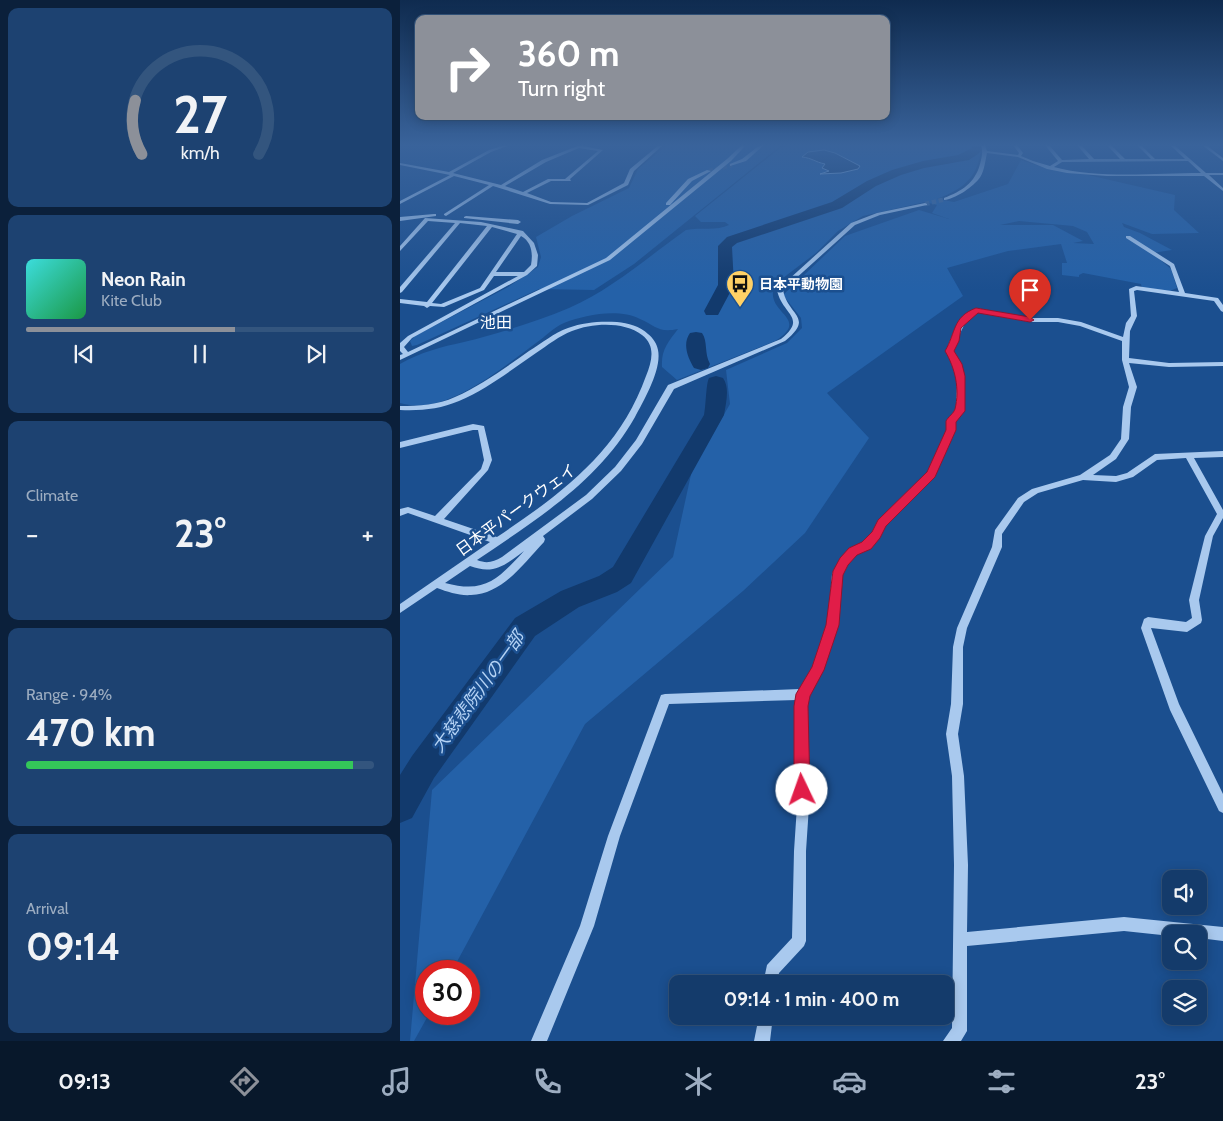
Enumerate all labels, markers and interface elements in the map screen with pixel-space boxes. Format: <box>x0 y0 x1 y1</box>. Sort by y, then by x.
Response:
text: 360 m <box>518 32 620 75</box>
icon: right <box>435 35 500 100</box>
text: Turn right <box>518 75 605 102</box>
text: 27 <box>173 83 227 146</box>
text: km/h <box>180 142 220 163</box>
text: Neon Rain <box>101 268 186 291</box>
bus stop icon: 日本平動物園 <box>725 269 755 308</box>
pin <box>1009 269 1051 320</box>
place label: 日本平動物園 <box>759 275 843 293</box>
icon: arrive <box>1016 276 1044 304</box>
text: Kite Club <box>101 291 162 310</box>
district label: 池田 <box>480 313 512 332</box>
icon: previous <box>70 340 98 368</box>
icon: pause <box>186 340 214 368</box>
icon: next <box>302 340 330 368</box>
street label: 日本平パークウェイ <box>452 460 580 560</box>
text: Climate <box>26 486 78 505</box>
text: 23° <box>174 510 226 557</box>
text: − <box>26 517 38 551</box>
text: + <box>362 517 374 551</box>
water label: 大慈悲院川の一部 <box>427 625 531 757</box>
text: Range · 94% <box>26 685 112 704</box>
text: 470 km <box>26 709 155 756</box>
position arrow <box>775 763 827 815</box>
map controls <box>1162 870 1207 1025</box>
button: sound <box>1162 870 1207 915</box>
text: Arrival <box>26 899 69 918</box>
text: 09:14 <box>26 923 120 970</box>
button: search <box>1162 925 1207 970</box>
speed limit sign: 30 <box>415 960 480 1025</box>
button: layers <box>1162 980 1207 1025</box>
text: 09:14 · 1 min · 400 m <box>724 988 899 1011</box>
icon: directions <box>227 1064 262 1099</box>
icon: music <box>379 1064 414 1099</box>
icon: phone <box>530 1064 565 1099</box>
icon: climate <box>681 1064 716 1099</box>
icon: car <box>832 1064 867 1099</box>
icon: filters <box>984 1064 1019 1099</box>
text: 09:13 <box>58 1068 111 1095</box>
text: 23° <box>1135 1068 1165 1095</box>

